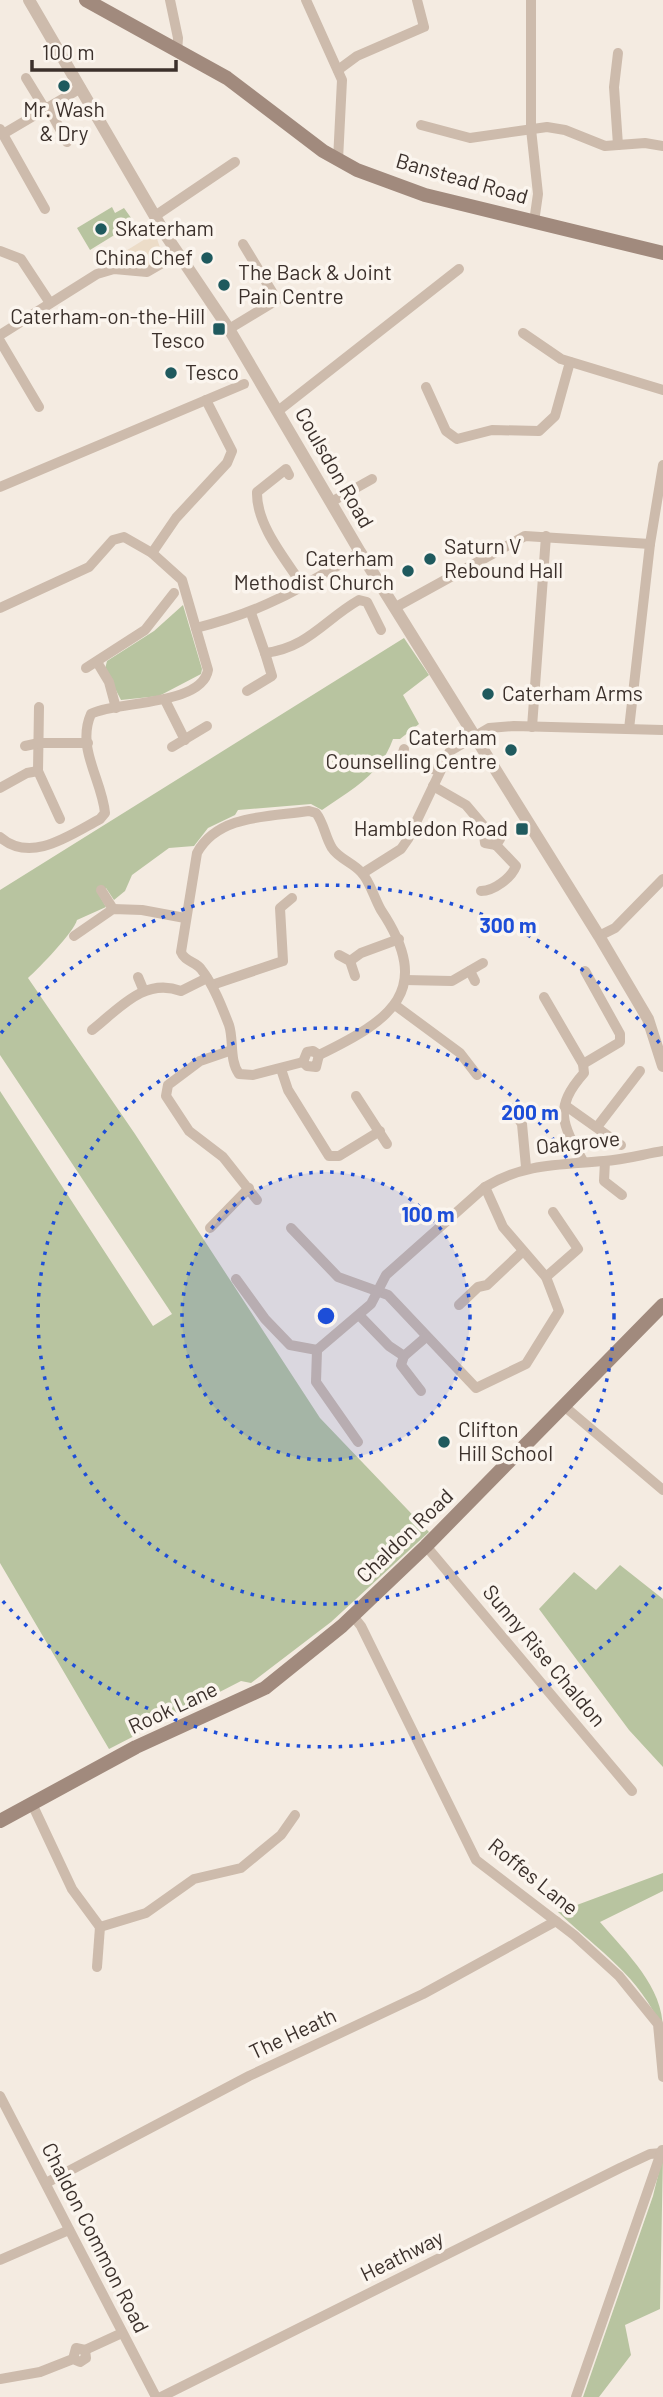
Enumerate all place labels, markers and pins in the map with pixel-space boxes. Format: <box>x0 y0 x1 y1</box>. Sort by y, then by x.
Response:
marker: Mr. Wash & Dry <box>56 78 72 94</box>
place label: Mr. Wash & Dry <box>23 96 105 145</box>
place label: Skaterham <box>115 215 214 240</box>
marker: Skaterham <box>93 221 109 237</box>
place label: China Chef <box>95 244 193 269</box>
marker: China Chef <box>199 250 215 266</box>
place label: The Back & Joint Pain Centre <box>238 259 392 308</box>
marker: The Back & Joint Pain Centre <box>216 277 232 293</box>
place label: Caterham-on-the-Hill Tesco <box>10 303 205 352</box>
marker: Caterham-on-the-Hill Tesco <box>211 321 227 337</box>
place label: Tesco <box>185 359 239 384</box>
marker: Tesco <box>163 365 179 381</box>
place label: Saturn V Rebound Hall <box>444 533 563 582</box>
place label: Caterham Methodist Church <box>234 545 394 594</box>
marker: Saturn V Rebound Hall <box>422 551 438 567</box>
marker: Caterham Methodist Church <box>400 563 416 579</box>
place label: Caterham Arms <box>502 680 643 705</box>
marker: Caterham Arms <box>480 686 496 702</box>
place label: Caterham Counselling Centre <box>326 724 497 773</box>
marker: Caterham Counselling Centre <box>503 742 519 758</box>
place label: Hambledon Road <box>354 815 508 840</box>
marker: Hambledon Road <box>514 821 530 837</box>
centre of rings <box>314 1304 338 1328</box>
place label: Clifton Hill School <box>458 1416 553 1465</box>
marker: Clifton Hill School <box>436 1434 452 1450</box>

